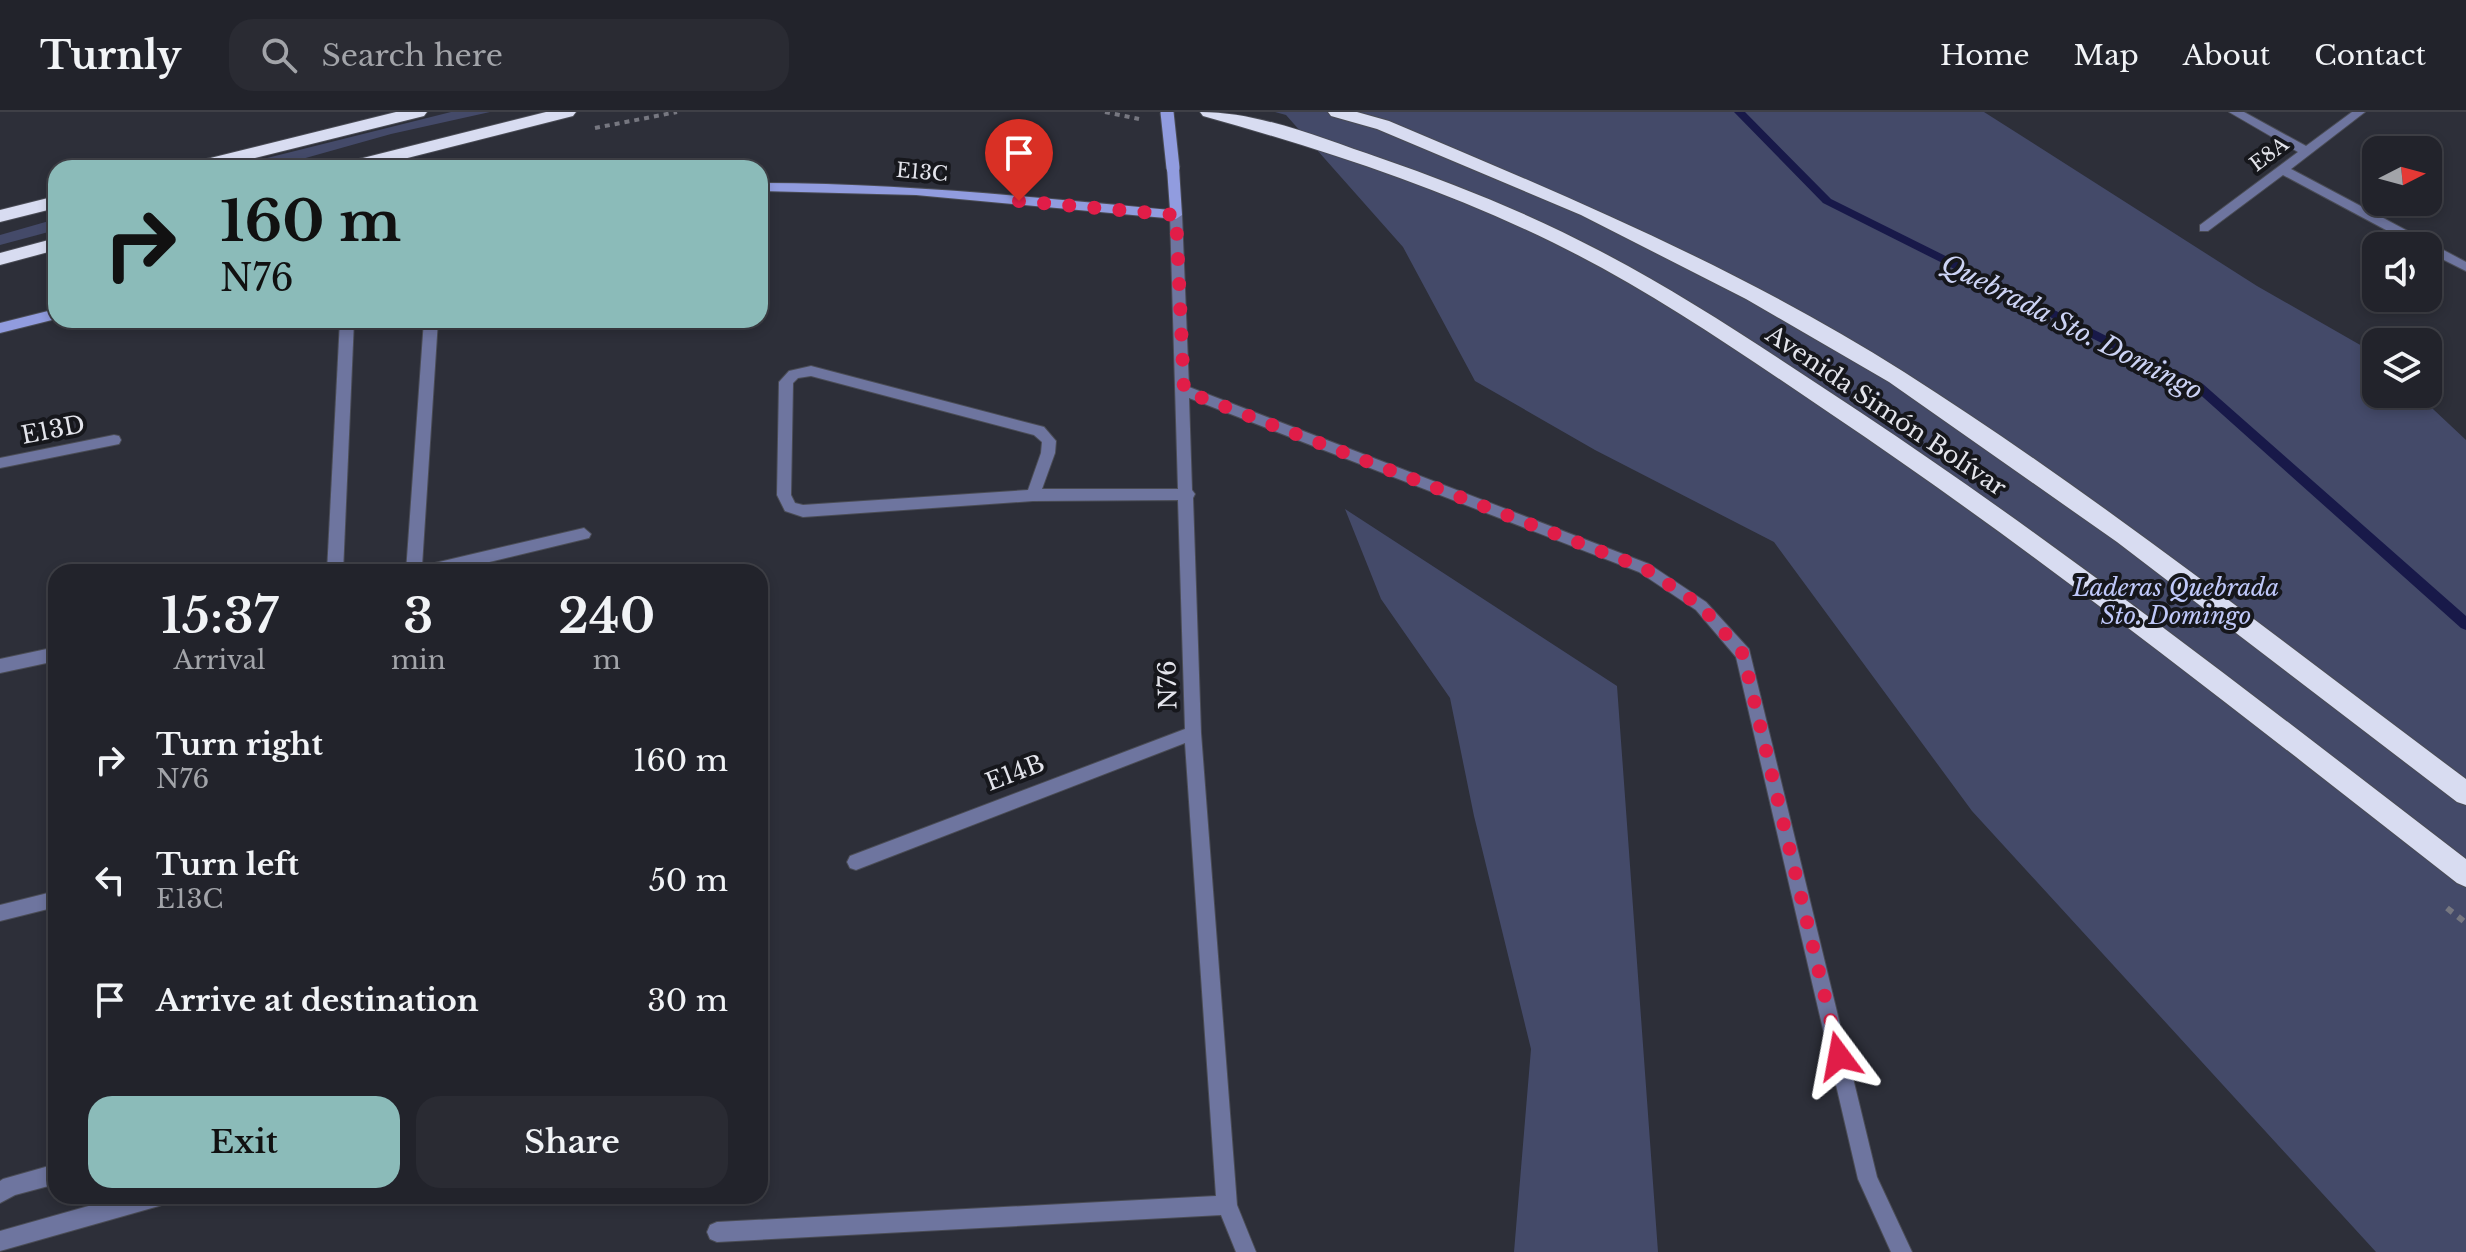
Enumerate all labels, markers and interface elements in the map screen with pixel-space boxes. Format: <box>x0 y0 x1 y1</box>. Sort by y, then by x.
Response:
search box <box>229 19 789 91</box>
text: Turnly <box>40 32 181 79</box>
icon: search <box>257 33 301 77</box>
text: Search here <box>321 37 503 74</box>
text: Home <box>1940 38 2030 73</box>
text: Map <box>2074 38 2139 73</box>
text: About <box>2183 38 2270 73</box>
text: Contact <box>2314 38 2426 73</box>
pin <box>985 119 1053 201</box>
icon: arrive <box>997 131 1041 175</box>
street label: E8A <box>2245 131 2293 176</box>
north arrow <box>2362 136 2442 216</box>
map controls <box>2362 136 2442 408</box>
street label: E13C <box>895 158 949 186</box>
text: 160 m <box>220 187 401 256</box>
icon: right <box>88 192 192 296</box>
button: sound <box>2362 232 2442 312</box>
water label: Quebrada Sto. Domingo <box>1936 247 2208 407</box>
text: N76 <box>220 256 294 301</box>
street label: Avenida Simón Bolívar <box>1760 319 2012 502</box>
button: layers <box>2362 328 2442 408</box>
street label: E13D <box>19 409 87 450</box>
park label: Laderas Quebrada Sto. Domingo <box>2072 573 2279 630</box>
text: 15:37 <box>161 586 278 646</box>
text: 3 <box>403 586 433 646</box>
text: 240 <box>558 586 655 646</box>
text: Arrival <box>173 644 266 676</box>
text: min <box>391 644 446 676</box>
text: m <box>593 644 621 676</box>
street label: N76 <box>1153 660 1182 710</box>
text: Turn right <box>156 726 323 763</box>
icon: right <box>88 738 132 782</box>
text: 160 m <box>633 742 728 779</box>
street label: E14B <box>981 748 1048 797</box>
text: N76 <box>156 763 209 795</box>
text: Turn left <box>156 846 299 883</box>
icon: left <box>88 858 132 902</box>
text: 50 m <box>649 862 728 899</box>
text: E13C <box>156 883 223 915</box>
icon: arrive <box>88 978 132 1022</box>
text: Arrive at destination <box>156 982 479 1019</box>
text: 30 m <box>647 982 728 1019</box>
position arrow <box>1797 1014 1881 1098</box>
button: Exit <box>88 1096 400 1188</box>
button: Share <box>416 1096 728 1188</box>

